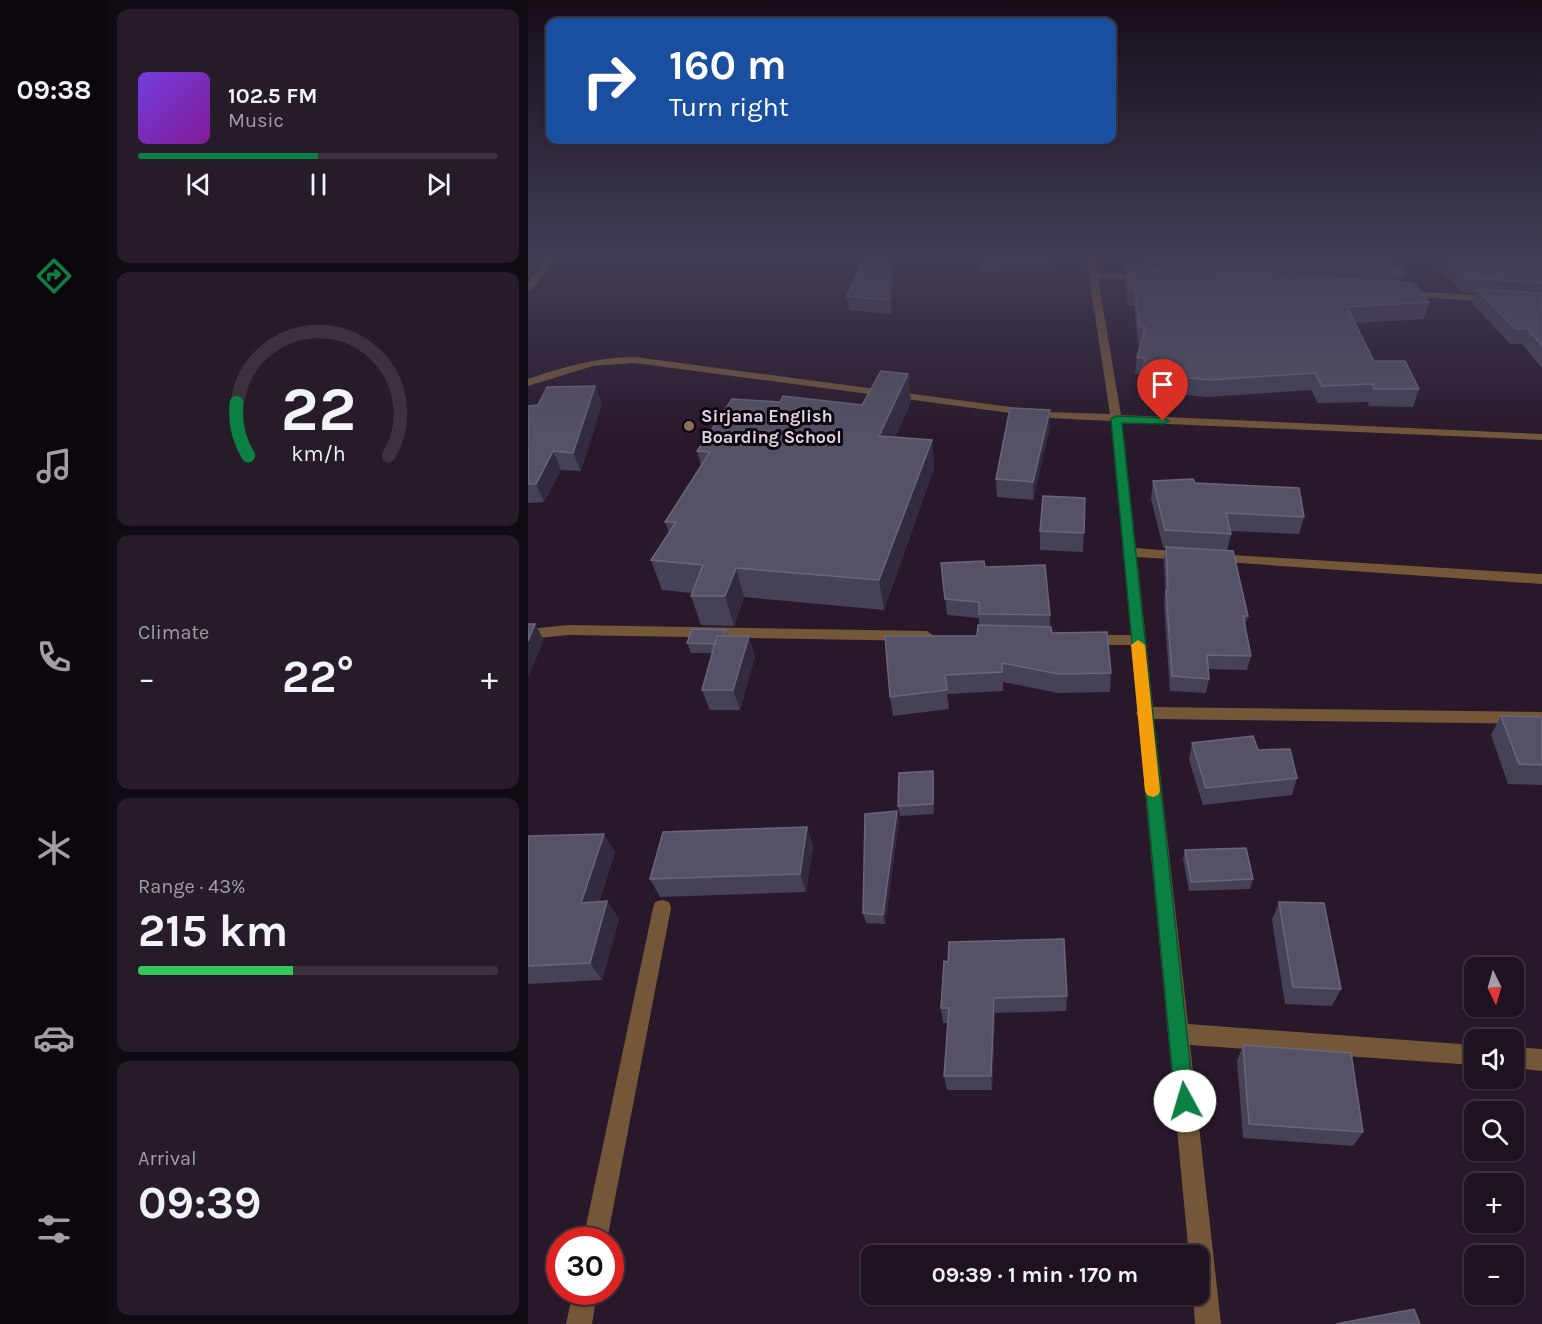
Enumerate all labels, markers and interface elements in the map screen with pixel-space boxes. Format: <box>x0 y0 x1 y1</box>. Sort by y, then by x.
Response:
text: 160 m <box>669 40 787 90</box>
icon: right <box>570 42 648 120</box>
text: 09:38 <box>16 74 92 106</box>
text: 102.5 FM <box>228 83 317 109</box>
text: Turn right <box>669 91 789 123</box>
text: Music <box>228 109 284 132</box>
icon: previous <box>182 168 215 201</box>
icon: pause <box>302 168 335 201</box>
icon: next <box>422 168 455 201</box>
icon: directions <box>33 255 75 297</box>
pin <box>1137 359 1188 421</box>
icon: arrive <box>1146 368 1179 401</box>
text: 22 <box>280 373 356 446</box>
place label: Sirjana English Boarding School <box>701 405 842 448</box>
marker: Sirjana English Boarding School <box>682 419 696 433</box>
text: km/h <box>291 441 345 466</box>
icon: music <box>33 445 75 487</box>
text: Climate <box>138 621 209 644</box>
icon: phone <box>33 636 75 678</box>
text: 22° <box>282 651 354 703</box>
text: − <box>138 659 155 697</box>
text: + <box>481 659 498 697</box>
icon: climate <box>33 827 75 869</box>
text: Range · 43% <box>138 875 245 898</box>
text: 215 km <box>138 905 288 957</box>
north arrow <box>1464 957 1524 1017</box>
map controls <box>1464 957 1524 1305</box>
icon: car <box>33 1017 75 1059</box>
button: sound <box>1464 1029 1524 1089</box>
position arrow <box>1153 1069 1217 1133</box>
button: search <box>1464 1101 1524 1161</box>
text: Arrival <box>138 1147 197 1170</box>
button: + <box>1464 1173 1524 1233</box>
text: 09:39 <box>138 1177 261 1229</box>
icon: filters <box>33 1208 75 1250</box>
speed limit sign: 30 <box>546 1227 624 1305</box>
button: − <box>1464 1245 1524 1305</box>
text: 09:39 · 1 min · 170 m <box>932 1262 1138 1288</box>

